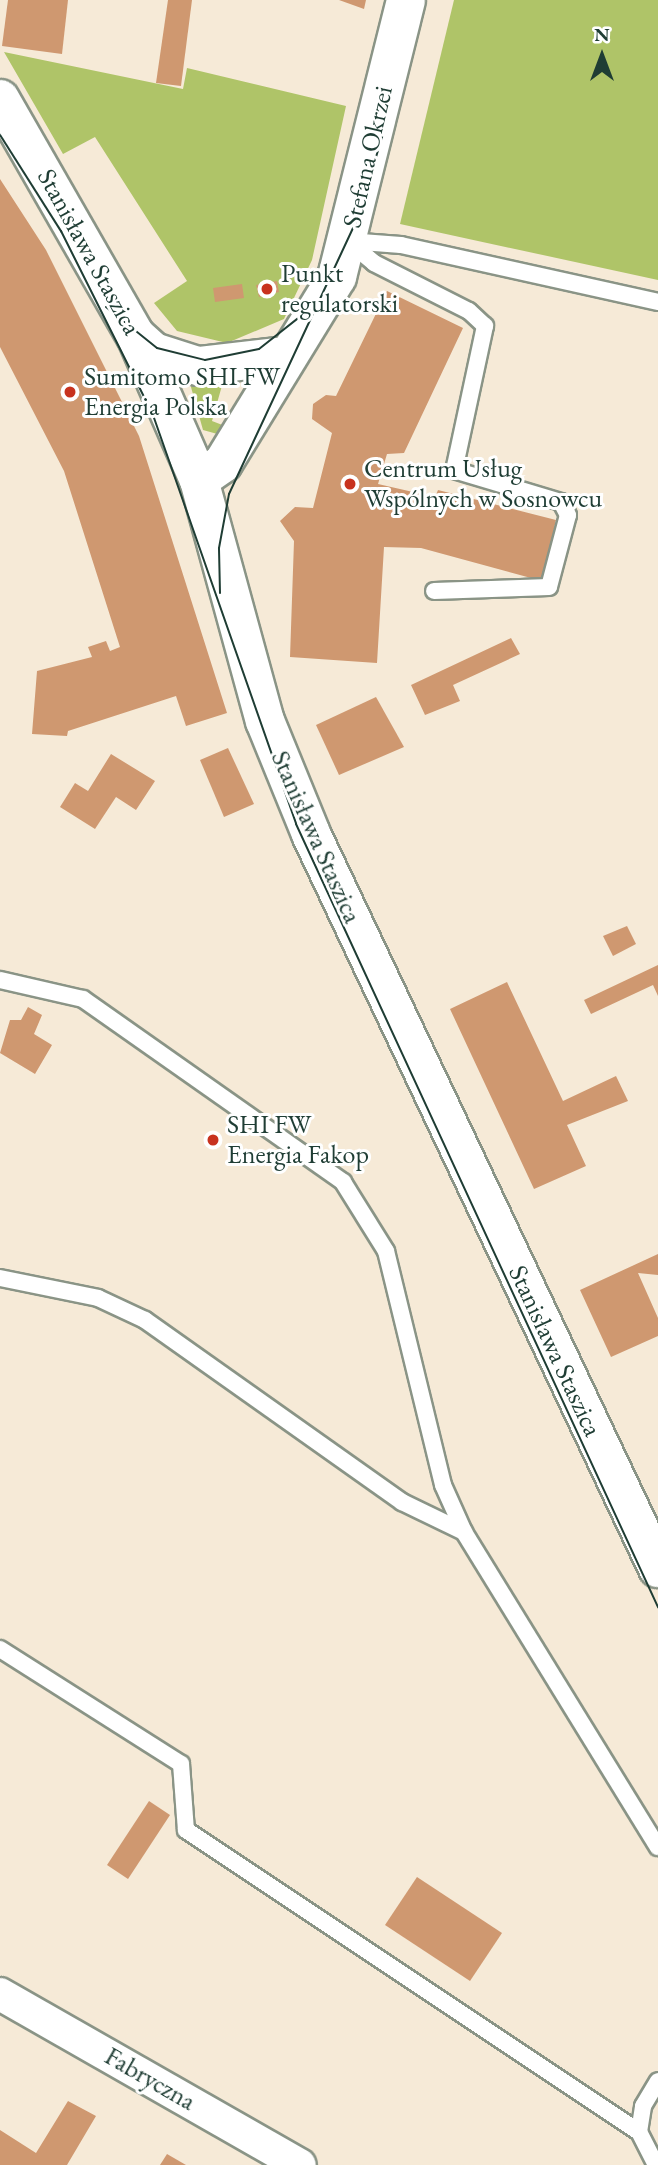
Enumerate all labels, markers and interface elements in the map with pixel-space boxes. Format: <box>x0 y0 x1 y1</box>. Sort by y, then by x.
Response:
north arrow <box>567 21 637 91</box>
text: N <box>594 22 610 47</box>
street label: Stefana Okrzei <box>337 83 399 231</box>
street label: Stanisława Staszica <box>31 164 147 340</box>
place label: Punkt regulatorski <box>281 258 398 320</box>
marker: Punkt regulatorski <box>259 281 275 297</box>
place label: Sumitomo SHI FW Energia Polska <box>84 361 280 422</box>
marker: Sumitomo SHI FW Energia Polska <box>62 384 78 400</box>
place label: Centrum Usług Wspólnych w Sosnowcu <box>364 453 602 514</box>
marker: Centrum Usług Wspólnych w Sosnowcu <box>342 476 358 492</box>
street label: Stanisława Staszica <box>264 746 368 928</box>
place label: SHI FW Energia Fakop <box>227 1109 369 1170</box>
marker: SHI FW Energia Fakop <box>205 1132 221 1148</box>
street label: Stanisława Staszica <box>502 1261 608 1441</box>
street label: Fabryczna <box>99 2041 201 2117</box>

